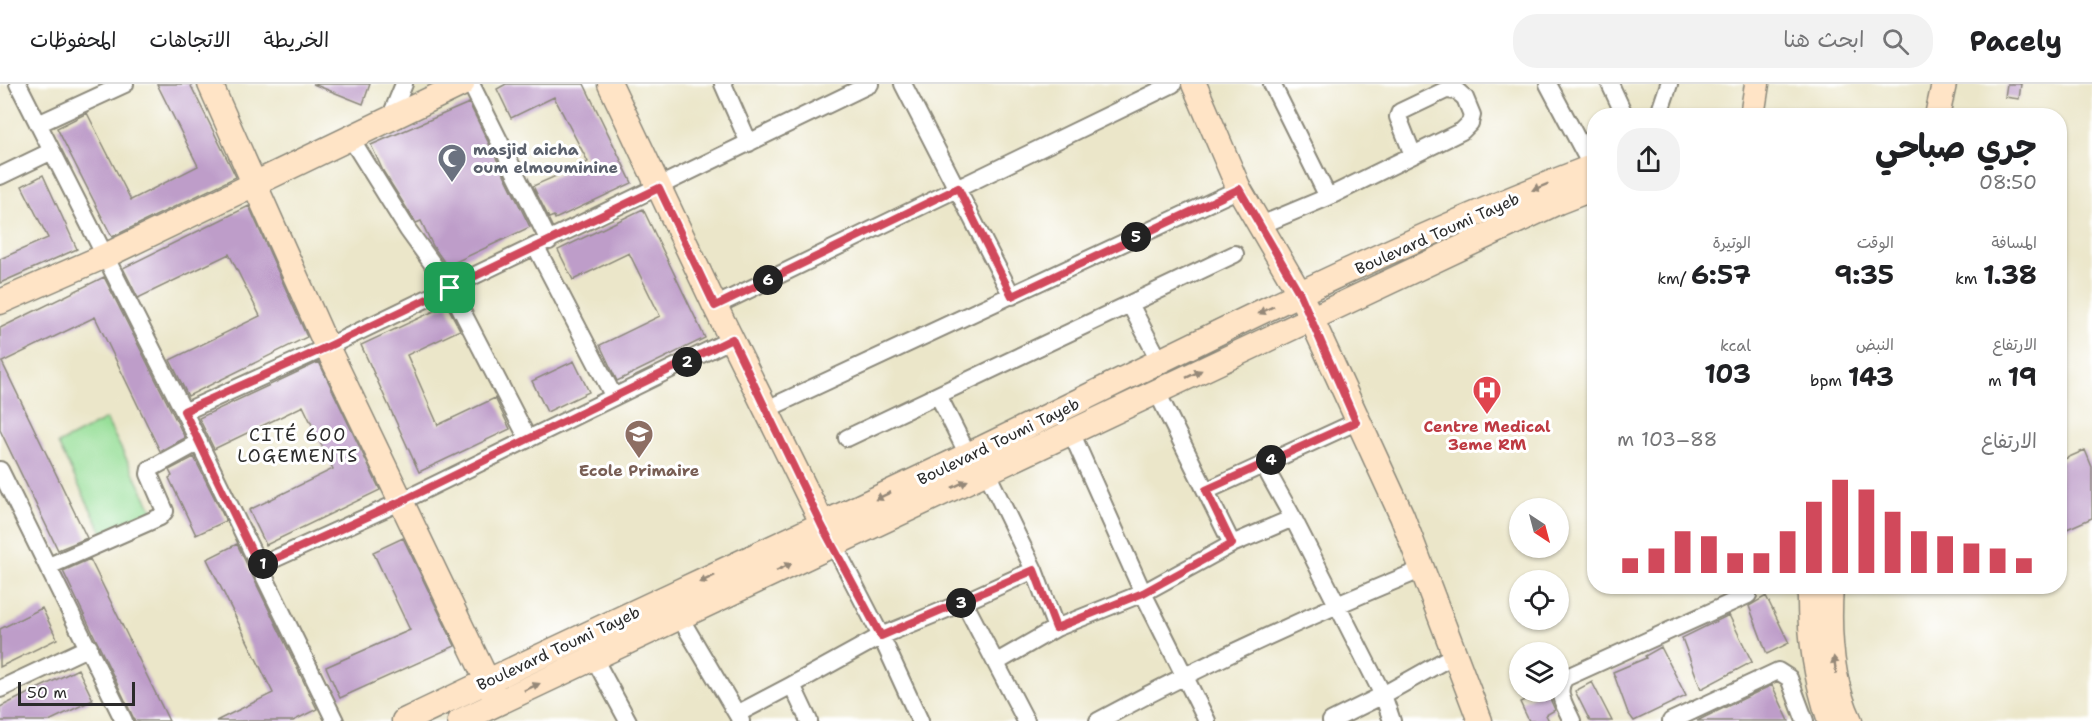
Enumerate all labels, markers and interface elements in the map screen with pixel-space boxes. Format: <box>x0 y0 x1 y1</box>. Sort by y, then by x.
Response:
search box <box>1513 14 1933 68</box>
text: Pacely <box>1969 22 2062 60</box>
text: ابحث هنا <box>1783 25 1864 54</box>
icon: search <box>1879 25 1912 58</box>
text: المحفوظات <box>30 26 116 54</box>
text: الاتجاهات <box>149 26 231 54</box>
text: الخريطة <box>264 26 329 54</box>
text: جري صباحي <box>1875 124 2037 169</box>
button: share <box>1617 128 1680 191</box>
place label: masjid aicha oum elmouminine <box>473 139 619 178</box>
mosque icon: masjid aicha oum elmouminine <box>436 142 468 184</box>
text: 08:50 <box>1979 169 2037 195</box>
one-way arrow <box>1531 183 1549 192</box>
street label: Boulevard Toumi Tayeb <box>1352 188 1523 279</box>
pin: 5 <box>1121 222 1151 252</box>
text: 5 <box>1131 226 1141 247</box>
text: الوتيرة <box>1712 232 1751 253</box>
text: الوقت <box>1857 232 1894 253</box>
text: المسافة <box>1991 232 2037 253</box>
text: 6:57 <box>1691 257 1751 292</box>
text: 9:35 <box>1834 257 1894 292</box>
text: 1.38 <box>1983 257 2037 292</box>
pin <box>424 262 475 313</box>
pin: 6 <box>753 265 783 295</box>
text: /km <box>1657 268 1691 289</box>
text: km <box>1955 268 1983 289</box>
text: 6 <box>762 269 774 290</box>
icon: arrive <box>433 271 466 304</box>
one-way arrow <box>1258 306 1275 315</box>
text: النبض <box>1856 334 1894 355</box>
text: الارتفاع <box>1992 334 2037 355</box>
text: kcal <box>1720 335 1751 356</box>
pin: 2 <box>672 347 702 377</box>
text: 2 <box>681 351 693 372</box>
text: 103 <box>1704 356 1751 391</box>
text: 143 <box>1848 359 1894 394</box>
text: 19 <box>2007 359 2037 394</box>
one-way arrow <box>1185 370 1202 379</box>
text: bpm <box>1810 370 1848 391</box>
text: m <box>1988 370 2007 391</box>
hospital icon: Centre Medical 3eme RM <box>1471 374 1503 416</box>
street label: Boulevard Toumi Tayeb <box>914 393 1083 490</box>
place label: Centre Medical 3eme RM <box>1423 416 1551 455</box>
school or university icon: Ecole Primaire <box>623 418 655 460</box>
district label: CITÉ 600 LOGEMENTS <box>237 423 359 468</box>
text: 88–103 m <box>1617 426 1717 452</box>
text: الارتفاع <box>1981 428 2037 454</box>
pin: 4 <box>1256 445 1286 475</box>
text: 4 <box>1265 449 1277 470</box>
place label: Ecole Primaire <box>579 460 700 481</box>
one-way arrow <box>951 479 968 488</box>
one-way arrow <box>874 491 892 501</box>
north arrow <box>1509 498 1569 558</box>
map controls <box>1509 498 1569 702</box>
pin: 1 <box>248 549 278 579</box>
text: 1 <box>259 553 267 574</box>
one-way arrow <box>775 562 792 571</box>
button: locate <box>1509 570 1569 630</box>
one-way arrow <box>698 575 715 584</box>
pin: 3 <box>946 588 976 618</box>
text: 3 <box>955 592 967 613</box>
street label: Boulevard Toumi Tayeb <box>473 601 643 696</box>
button: layers <box>1509 642 1569 702</box>
one-way arrow <box>1830 655 1839 674</box>
scale bar <box>18 679 135 706</box>
text: 50 m <box>27 682 67 703</box>
one-way arrow <box>523 682 541 692</box>

